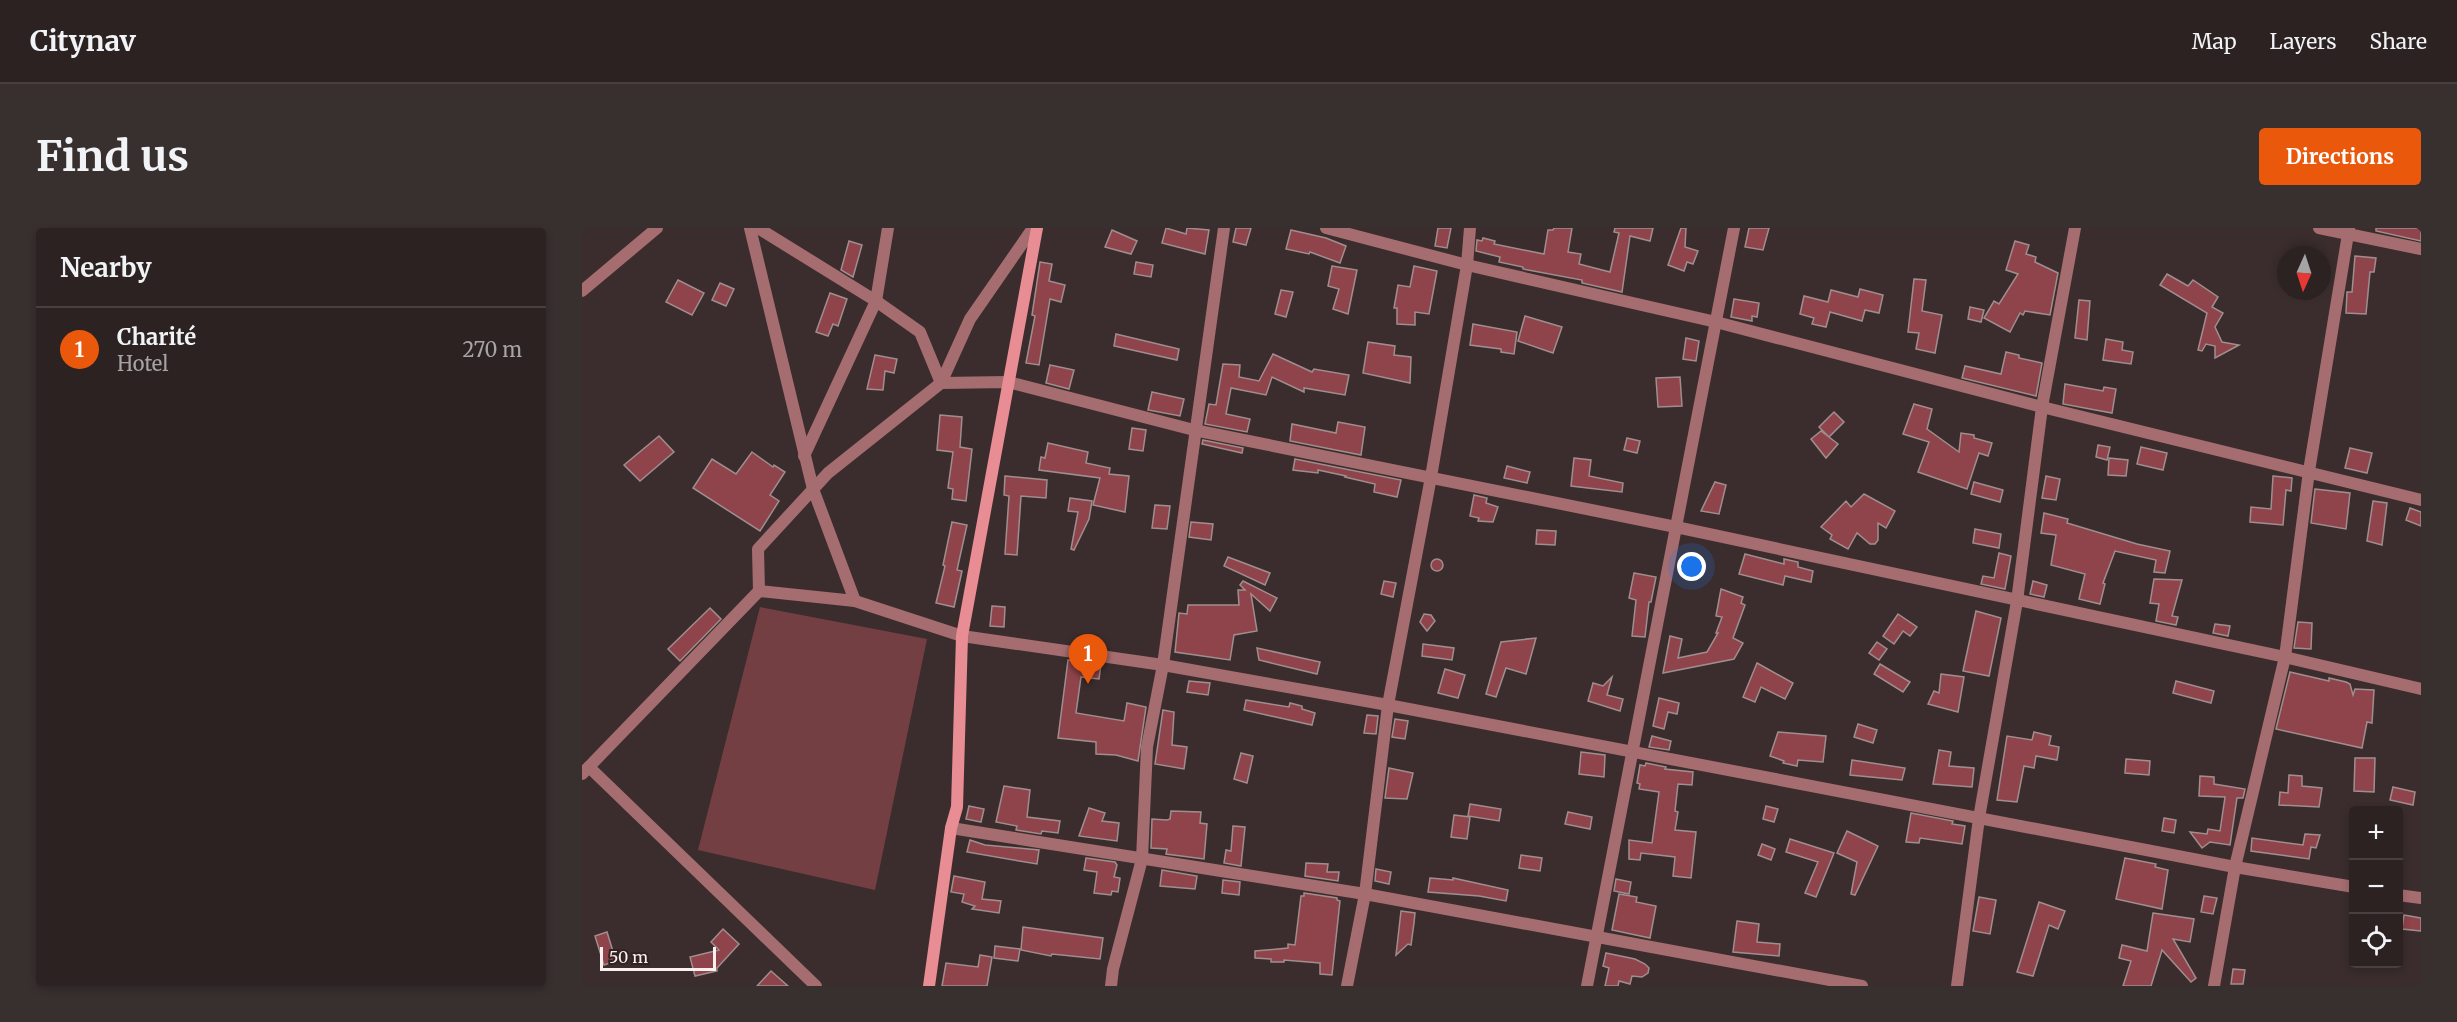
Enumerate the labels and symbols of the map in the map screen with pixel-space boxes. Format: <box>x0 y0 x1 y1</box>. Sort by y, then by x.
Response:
north arrow <box>2277 246 2331 300</box>
your location <box>1677 552 1706 581</box>
pin: 1 <box>1068 634 1108 684</box>
scale bar <box>600 944 716 972</box>

